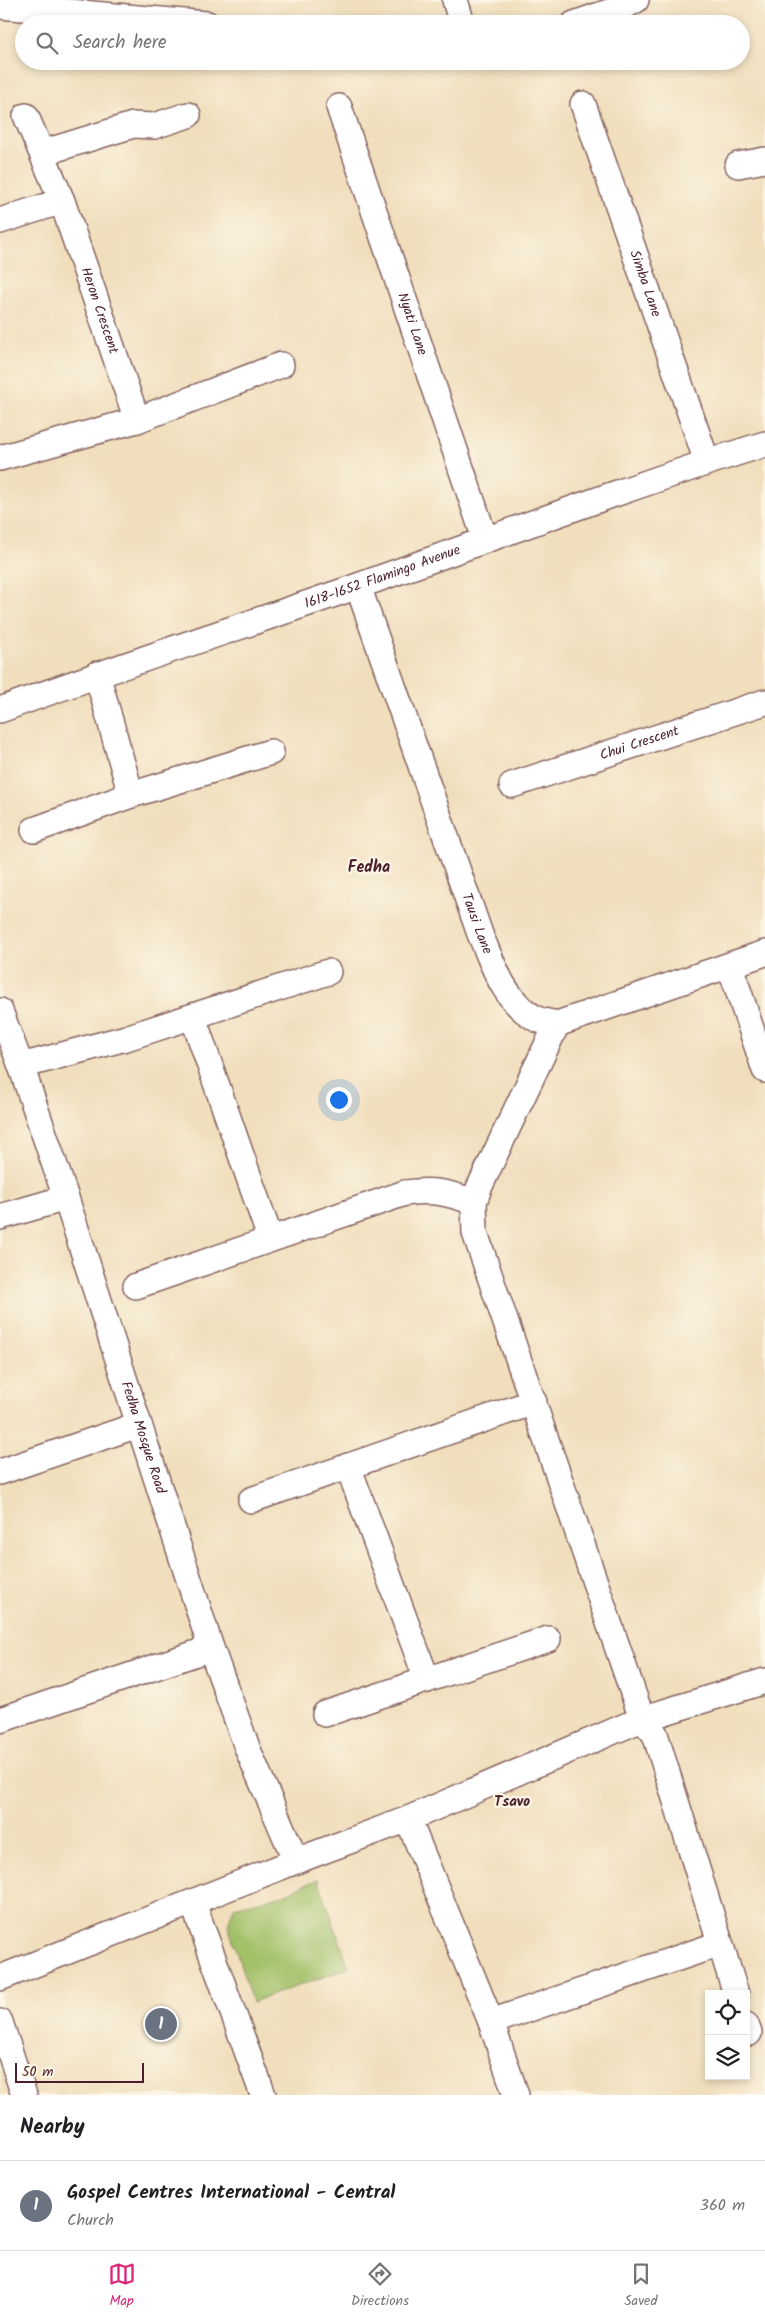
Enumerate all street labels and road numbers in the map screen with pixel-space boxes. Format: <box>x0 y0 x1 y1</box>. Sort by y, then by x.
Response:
street label: Simba Lane <box>623 247 667 321</box>
street label: Heron Crescent <box>74 264 125 357</box>
street label: Nyati Lane <box>391 290 433 359</box>
street label: 1618-1652 Flamingo Avenue <box>301 539 464 615</box>
street label: Chui Crescent <box>597 720 682 767</box>
street label: Tausi Lane <box>456 890 498 958</box>
street label: Fedha Mosque Road <box>115 1378 172 1498</box>

